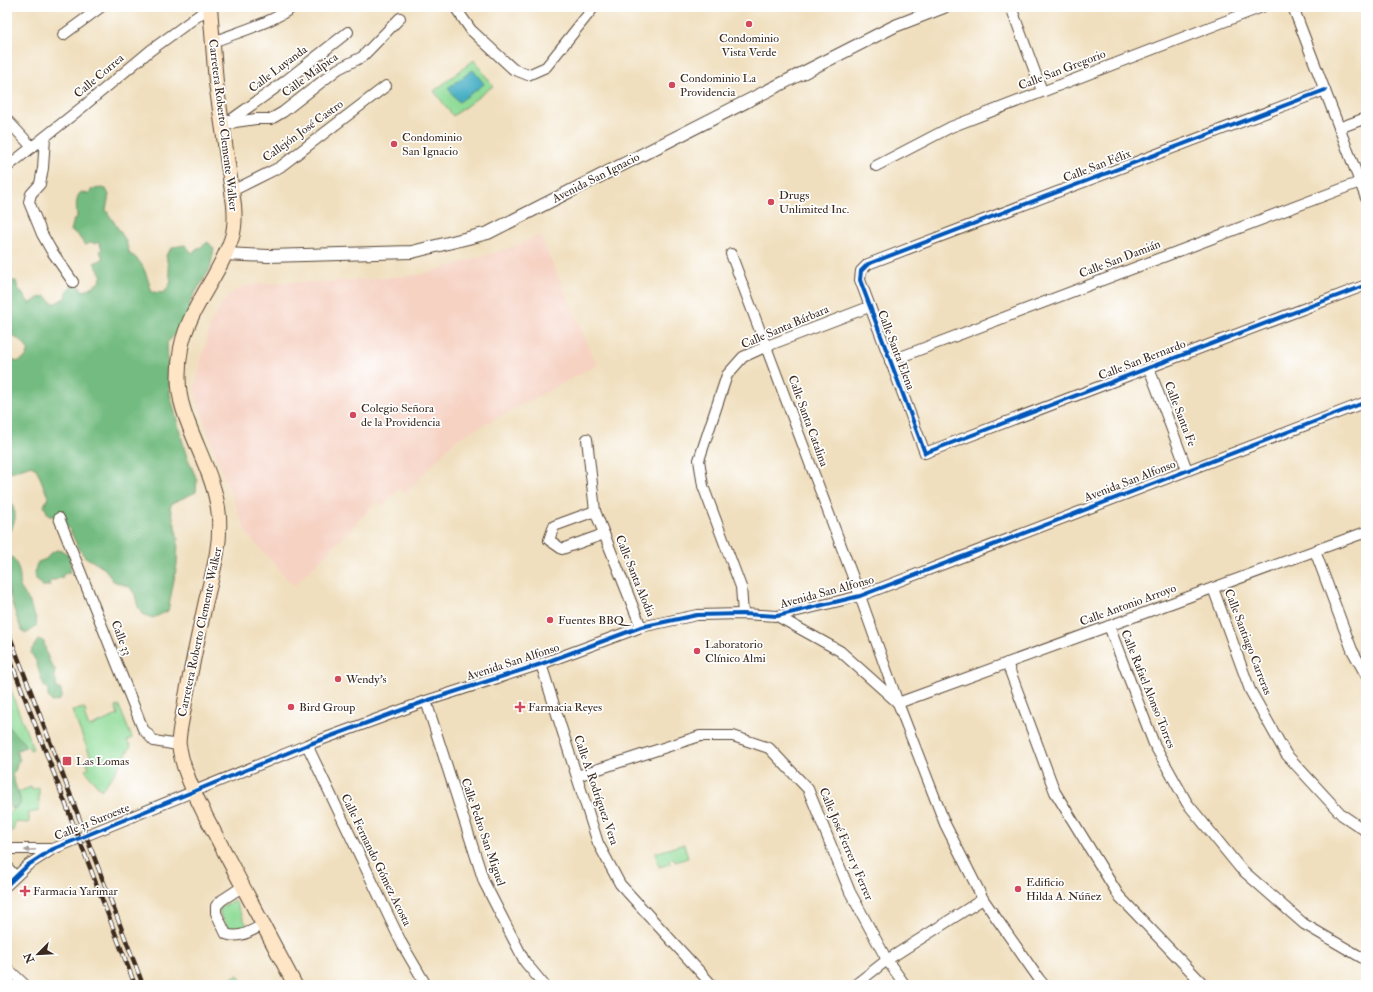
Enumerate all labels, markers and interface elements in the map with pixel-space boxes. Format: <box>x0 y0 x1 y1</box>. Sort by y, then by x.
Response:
marker: Condominio Vista Verde <box>744 19 754 29</box>
place label: Condominio Vista Verde <box>719 31 779 60</box>
street label: Carretera Roberto Clemente Walker <box>205 38 241 212</box>
street label: Calle Luyanda <box>246 41 311 96</box>
street label: Calle San Gregorio <box>1016 46 1108 94</box>
street label: Calle Malpica <box>279 49 342 100</box>
street label: Calle Correa <box>71 50 128 101</box>
place label: Condominio La Providencia <box>680 71 757 100</box>
marker: Condominio La Providencia <box>667 80 677 90</box>
street label: Callejón José Castro <box>260 97 346 165</box>
place label: Condominio San Ignacio <box>402 130 462 159</box>
marker: Condominio San Ignacio <box>389 139 399 149</box>
street label: Calle San Félix <box>1061 146 1134 186</box>
street label: Avenida San Ignacio <box>549 149 642 207</box>
place label: Drugs Unlimited Inc. <box>779 188 849 217</box>
marker: Drugs Unlimited Inc. <box>766 197 776 207</box>
street label: Calle San Damián <box>1077 237 1163 281</box>
street label: Calle Santa Bárbara <box>739 301 832 352</box>
street label: Calle Santa Elena <box>874 308 918 393</box>
street label: Calle San Bernardo <box>1096 336 1188 384</box>
street label: Calle Santa Catalina <box>784 373 832 470</box>
street label: Calle Santa Fe <box>1161 379 1199 449</box>
place label: Colegio Señora de la Providencia <box>361 401 441 430</box>
marker: Colegio Señora de la Providencia <box>348 410 358 420</box>
street label: Avenida San Alfonso <box>1081 457 1178 506</box>
street label: Calle Santa Alodia <box>612 533 659 620</box>
street label: Carretera Roberto Clemente Walker <box>175 545 225 718</box>
street label: Avenida San Alfonso <box>777 572 876 612</box>
street label: Calle Antonio Arroyo <box>1078 581 1178 629</box>
street label: Calle Santiago Carreras <box>1221 587 1275 697</box>
place label: Fuentes BBQ <box>558 613 632 628</box>
marker: Fuentes BBQ <box>545 615 555 625</box>
street label: Calle 33 <box>107 618 135 658</box>
street label: Calle Rafael Alonso Torres <box>1117 628 1179 750</box>
place label: Laboratorio Clínico Almi <box>705 637 766 666</box>
street label: Avenida San Alfonso <box>464 640 562 684</box>
marker: Laboratorio Clínico Almi <box>692 646 702 656</box>
place label: Wendy's <box>345 672 387 687</box>
marker: Wendy's <box>333 674 343 684</box>
place label: Bird Group <box>299 700 355 715</box>
place label: Farmacia Reyes <box>528 700 602 715</box>
marker: Bird Group <box>286 702 296 712</box>
marker: Farmacia Reyes <box>515 702 525 712</box>
street label: Calle A. Rodríguez Vera <box>570 733 622 848</box>
place label: Las Lomas <box>76 754 129 769</box>
marker: Las Lomas <box>61 755 73 767</box>
street label: Calle Pedro San Miguel <box>457 776 509 888</box>
street label: Calle José Ferrer y Ferrer <box>815 785 877 903</box>
street label: Calle Fernando Gómez Acosta <box>337 791 415 929</box>
street label: Calle 31 Suroeste <box>52 800 132 844</box>
one-way arrow <box>24 846 36 853</box>
place label: Edificio Hilda A. Núñez <box>1026 875 1102 904</box>
place label: Farmacia Yarimar <box>33 884 118 899</box>
marker: Edificio Hilda A. Núñez <box>1013 884 1023 894</box>
marker: Farmacia Yarimar <box>20 886 30 896</box>
north arrow <box>18 934 58 974</box>
text: N <box>21 950 38 966</box>

